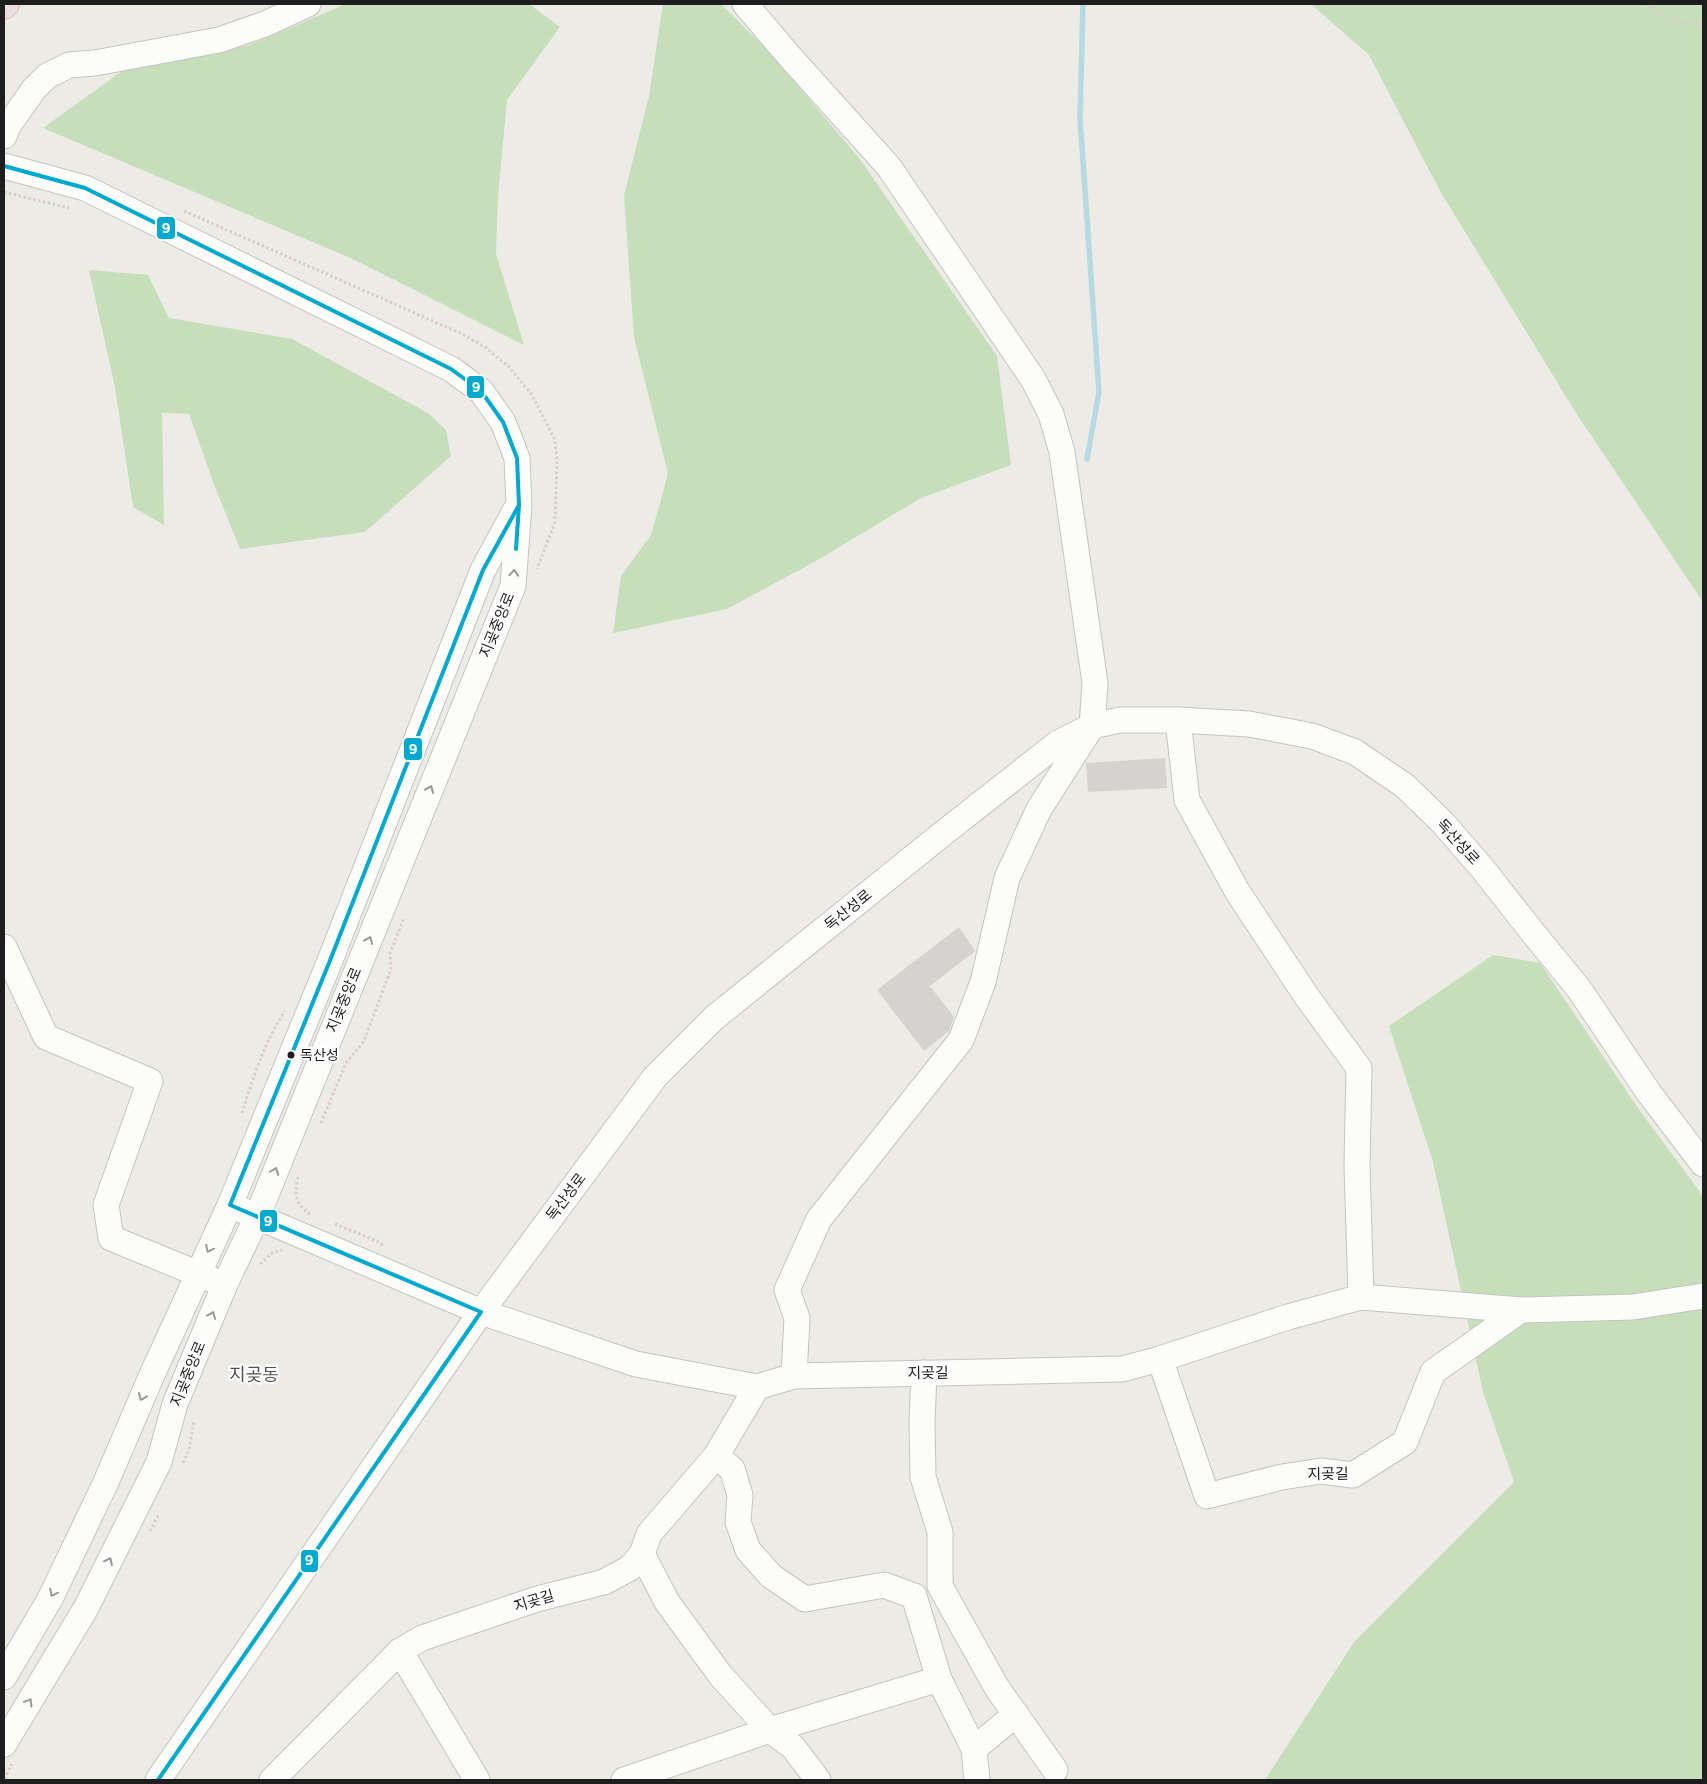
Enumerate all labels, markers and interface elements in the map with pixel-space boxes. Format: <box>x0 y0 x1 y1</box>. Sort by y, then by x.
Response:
line badge: 9 <box>156 216 176 240</box>
text: 9 <box>162 219 171 236</box>
line badge: 9 <box>466 375 485 399</box>
text: 9 <box>472 378 481 395</box>
one-way arrow <box>509 569 520 577</box>
street label: 지곶중앙로 <box>475 589 517 660</box>
line badge: 9 <box>403 737 423 761</box>
text: 9 <box>409 740 418 757</box>
one-way arrow <box>424 785 435 794</box>
street label: 독산성로 <box>1434 815 1484 868</box>
street label: 독산성로 <box>820 885 874 934</box>
one-way arrow <box>363 936 373 945</box>
street label: 지곶중앙로 <box>322 964 364 1035</box>
place label: 독산성 <box>300 1046 339 1063</box>
marker: 독산성 <box>286 1050 296 1060</box>
one-way arrow <box>269 1167 279 1176</box>
street label: 독산성로 <box>541 1169 589 1224</box>
line badge: 9 <box>259 1209 278 1233</box>
text: 9 <box>264 1212 273 1229</box>
one-way arrow <box>205 1244 215 1253</box>
one-way arrow <box>205 1311 216 1320</box>
street label: 지곶중앙로 <box>166 1338 208 1409</box>
district label: 지곶동 <box>229 1363 279 1385</box>
street label: 지곶길 <box>907 1363 949 1381</box>
one-way arrow <box>137 1392 148 1401</box>
street label: 지곶길 <box>1307 1464 1349 1482</box>
line badge: 9 <box>300 1549 319 1573</box>
text: 9 <box>305 1551 314 1568</box>
one-way arrow <box>103 1557 113 1566</box>
street label: 지곶길 <box>511 1585 556 1615</box>
one-way arrow <box>49 1588 59 1597</box>
one-way arrow <box>22 1699 32 1708</box>

